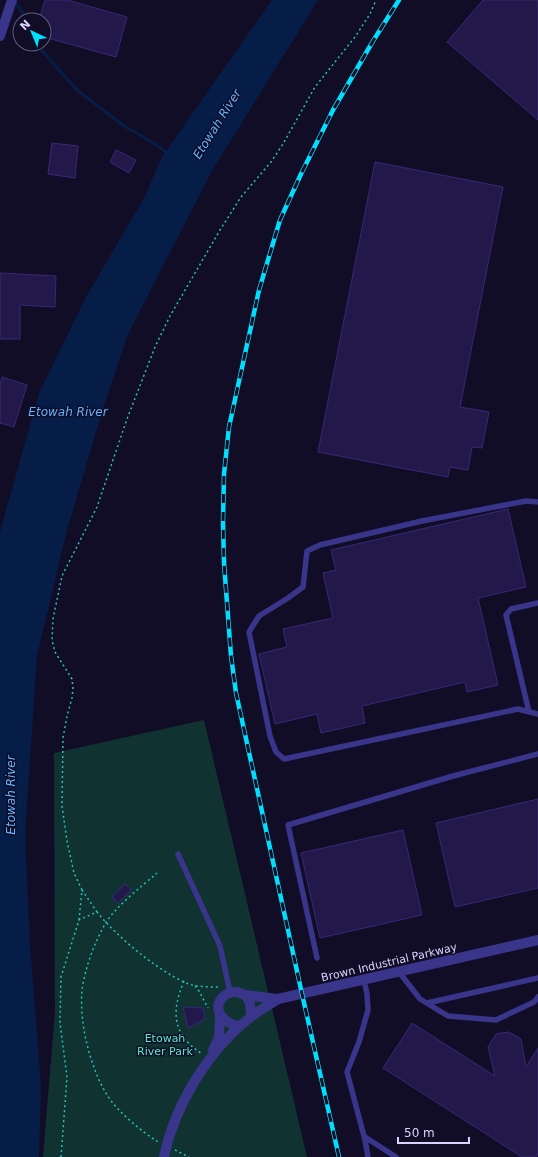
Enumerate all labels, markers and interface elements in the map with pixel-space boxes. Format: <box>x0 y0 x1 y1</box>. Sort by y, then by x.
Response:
north arrow <box>12 12 52 52</box>
text: N <box>18 17 33 33</box>
water label: Etowah River <box>190 86 245 161</box>
water label: Etowah River <box>28 405 109 419</box>
water label: Etowah River <box>4 754 18 835</box>
street label: Brown Industrial Parkway <box>320 940 459 984</box>
park label: Etowah River Park <box>137 1032 194 1058</box>
scale bar <box>398 1119 469 1145</box>
text: 50 m <box>404 1126 435 1140</box>

